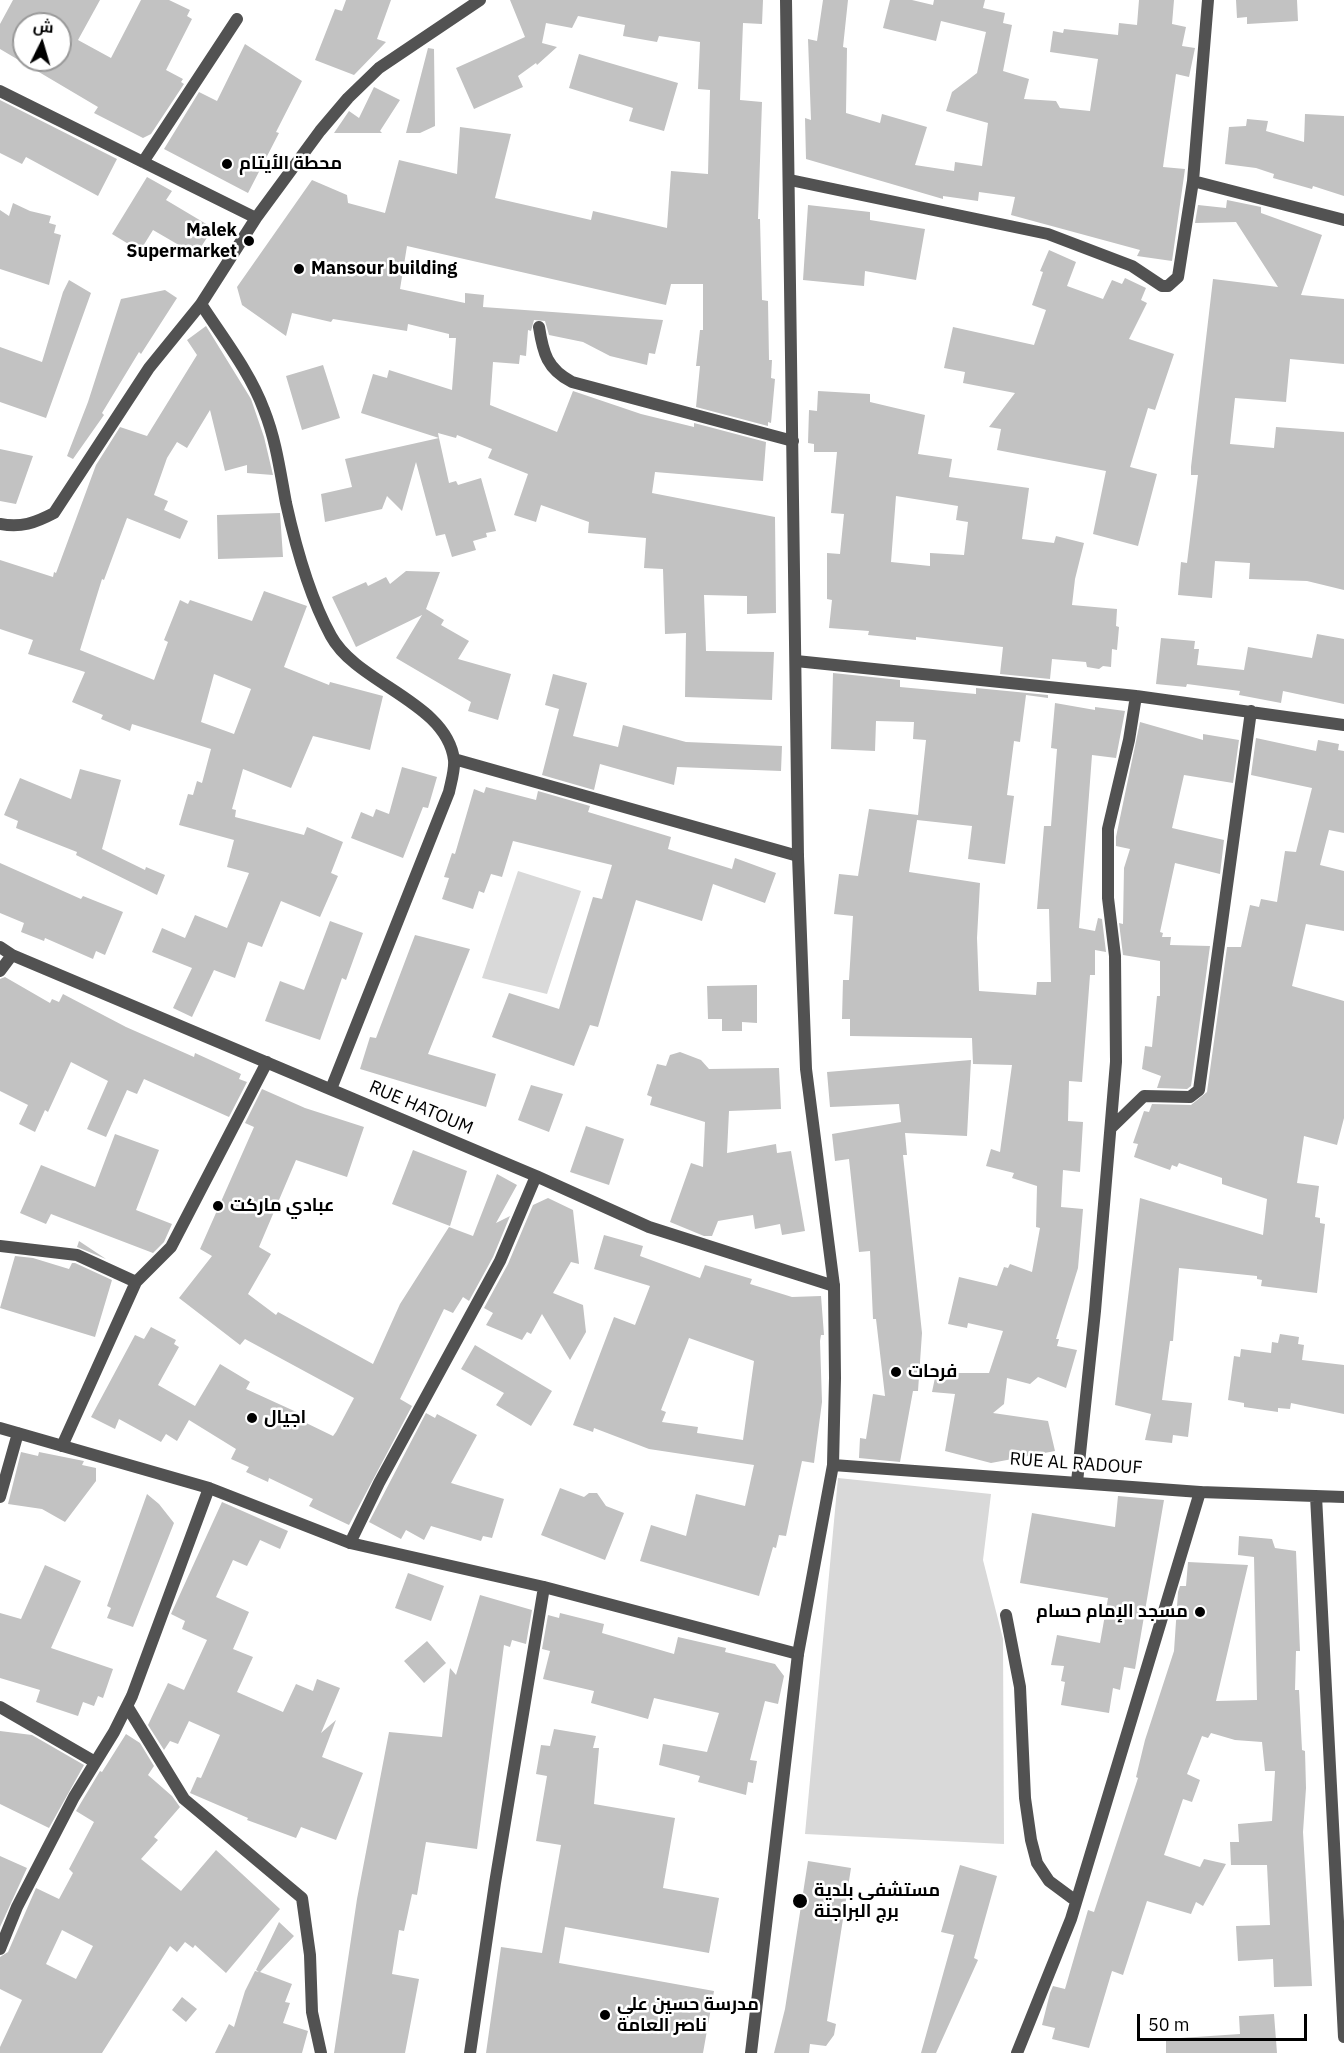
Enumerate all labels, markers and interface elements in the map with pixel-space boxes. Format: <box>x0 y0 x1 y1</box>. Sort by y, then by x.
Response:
north arrow <box>12 12 72 72</box>
text: ش <box>32 15 54 37</box>
place label: محطة الأيتام <box>239 153 342 175</box>
marker: محطة الأيتام <box>220 157 234 171</box>
place label: Malek Supermarket <box>126 220 237 262</box>
marker: Malek Supermarket <box>242 234 256 248</box>
place label: Mansour building <box>311 258 457 280</box>
marker: Mansour building <box>292 262 306 276</box>
street label: RUE HATOUM <box>366 1076 476 1140</box>
place label: عبادي ماركت <box>230 1195 334 1217</box>
marker: عبادي ماركت <box>211 1199 225 1213</box>
place label: فرحات <box>908 1361 957 1383</box>
marker: فرحات <box>889 1365 903 1379</box>
place label: اجيال <box>264 1407 306 1429</box>
marker: اجيال <box>245 1411 259 1425</box>
street label: RUE AL RADOUF <box>1009 1449 1143 1479</box>
place label: مسجد الإمام حسام <box>1036 1601 1188 1623</box>
marker: مسجد الإمام حسام <box>1193 1605 1207 1619</box>
place label: مستشفی بلدیة برج البراجنة <box>814 1880 940 1922</box>
marker: مستشفی بلدیة برج البراجنة <box>791 1892 809 1910</box>
place label: مدرسة حسين علي ناصر العامة <box>617 1994 759 2036</box>
scale bar <box>1140 2002 1310 2040</box>
marker: مدرسة حسين علي ناصر العامة <box>598 2008 612 2022</box>
text: 50 m <box>1148 2013 1190 2036</box>

